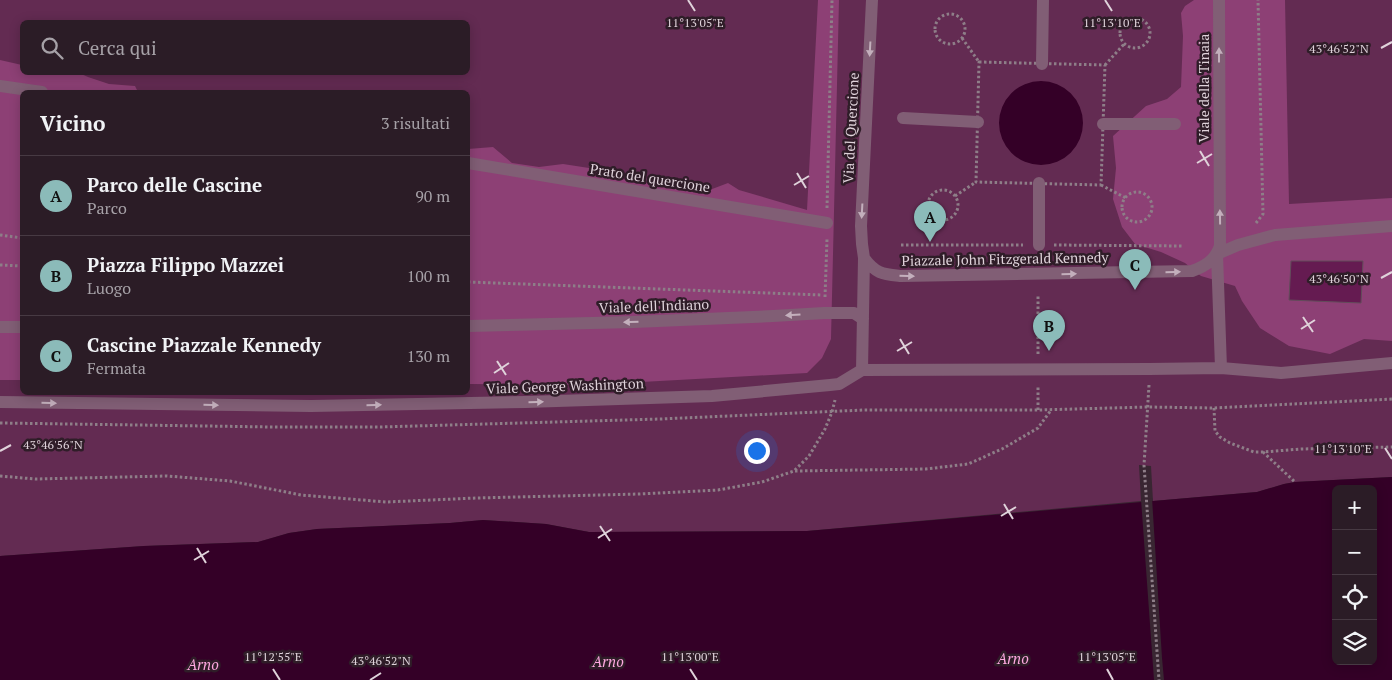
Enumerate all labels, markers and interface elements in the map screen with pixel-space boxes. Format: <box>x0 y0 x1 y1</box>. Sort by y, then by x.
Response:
text: 11°13'05"E <box>666 15 724 30</box>
text: 11°13'10"E <box>1083 15 1141 30</box>
search box <box>20 20 470 75</box>
icon: search <box>38 34 66 62</box>
street label: Viale della Tinaia <box>1194 34 1213 142</box>
text: Cerca qui <box>78 35 157 60</box>
one-way arrow <box>865 41 873 57</box>
text: 43°46'52"N <box>1309 41 1369 56</box>
one-way arrow <box>1215 47 1223 63</box>
street label: Via del Quercione <box>838 72 863 184</box>
text: Vicino <box>40 109 106 137</box>
text: 3 risultati <box>381 112 450 134</box>
street label: Prato del quercione <box>589 159 712 196</box>
text: Parco delle Cascine <box>87 172 262 197</box>
text: A <box>50 185 62 207</box>
text: 90 m <box>415 185 450 207</box>
text: Parco <box>87 197 127 219</box>
pin: A <box>914 201 946 242</box>
one-way arrow <box>858 203 866 219</box>
one-way arrow <box>1216 209 1224 225</box>
street label: Piazzale John Fitzgerald Kennedy <box>901 247 1110 270</box>
pin: C <box>1119 249 1151 290</box>
text: Piazza Filippo Mazzei <box>87 252 284 277</box>
text: B <box>51 265 61 287</box>
text: 100 m <box>407 265 450 287</box>
one-way arrow <box>1165 267 1181 275</box>
one-way arrow <box>1061 270 1077 278</box>
text: 43°46'50"N <box>1309 271 1369 286</box>
one-way arrow <box>899 272 915 280</box>
text: Luogo <box>87 277 131 299</box>
street label: Viale dell'Indiano <box>599 294 710 317</box>
pin: B <box>1033 310 1065 351</box>
one-way arrow <box>785 312 801 320</box>
one-way arrow <box>623 318 639 326</box>
text: Cascine Piazzale Kennedy <box>87 332 321 357</box>
text: C <box>51 345 61 367</box>
text: 130 m <box>407 345 450 367</box>
text: Fermata <box>87 357 146 379</box>
street label: Viale George Washington <box>486 373 645 398</box>
one-way arrow <box>528 398 544 406</box>
one-way arrow <box>41 399 57 407</box>
one-way arrow <box>203 401 219 409</box>
one-way arrow <box>366 401 382 409</box>
text: 43°46'56"N <box>23 437 83 452</box>
your location <box>744 438 770 464</box>
text: 11°13'10"E <box>1314 441 1372 456</box>
map controls <box>1332 485 1377 665</box>
button: + <box>1332 485 1377 530</box>
button: − <box>1332 530 1377 575</box>
button: locate <box>1332 575 1377 620</box>
button: layers <box>1332 620 1377 665</box>
water label: Arno <box>996 648 1029 668</box>
text: 11°12'55"E <box>244 649 302 664</box>
text: 11°13'00"E <box>661 649 719 664</box>
text: 11°13'05"E <box>1078 649 1136 664</box>
water label: Arno <box>591 651 624 671</box>
text: 43°46'52"N <box>351 653 411 668</box>
water label: Arno <box>186 654 219 674</box>

